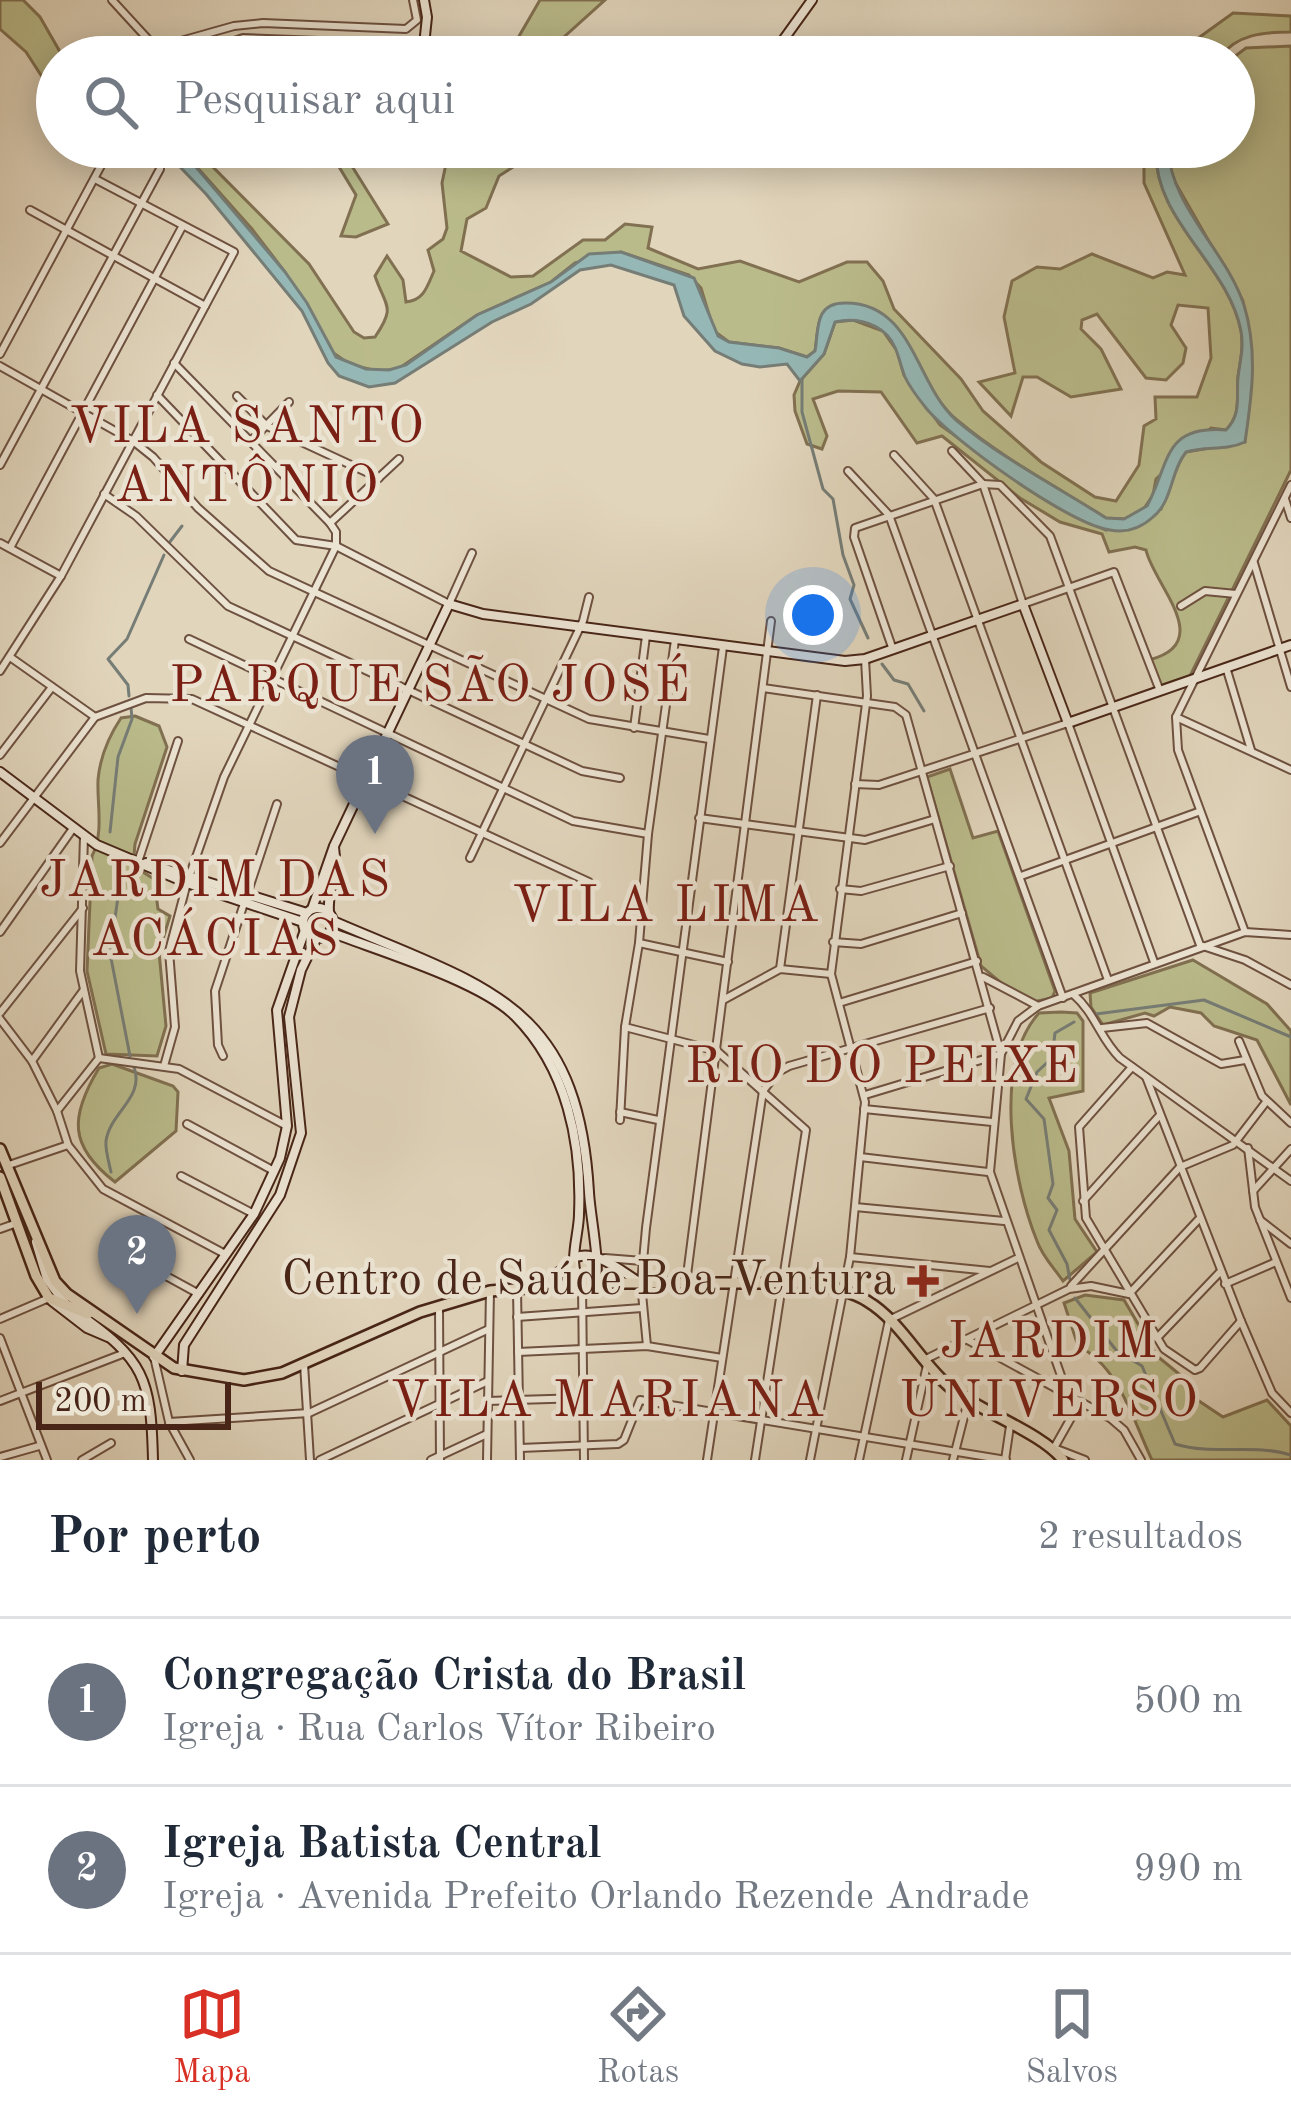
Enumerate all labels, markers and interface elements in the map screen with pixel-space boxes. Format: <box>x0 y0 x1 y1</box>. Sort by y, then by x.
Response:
search box <box>36 36 1255 168</box>
icon: search <box>78 69 144 135</box>
text: Pesquisar aqui <box>174 79 455 124</box>
district label: VILA SANTO ANTÔNIO <box>69 403 427 513</box>
your location <box>783 585 843 645</box>
district label: PARQUE SÃO JOSÉ <box>169 653 693 713</box>
pin: 1 <box>336 735 414 834</box>
district label: JARDIM DAS ACÁCIAS <box>39 857 393 967</box>
district label: VILA LIMA <box>512 882 822 933</box>
district label: RIO DO PEIXE <box>685 1043 1081 1094</box>
pin: 2 <box>98 1215 176 1314</box>
place label: Centro de Saúde Boa Ventura <box>282 1257 896 1305</box>
marker: Centro de Saúde Boa Ventura <box>907 1265 939 1297</box>
district label: JARDIM UNIVERSO <box>899 1318 1201 1428</box>
scale bar <box>36 1376 231 1429</box>
district label: VILA MARIANA <box>391 1377 827 1428</box>
text: 200 m <box>54 1386 147 1419</box>
text: Por perto <box>48 1513 262 1564</box>
text: 2 resultados <box>1038 1518 1243 1557</box>
text: Congregação Crista do Brasil <box>162 1655 746 1700</box>
text: 1 <box>76 1682 98 1721</box>
text: 500 m <box>1133 1682 1243 1721</box>
text: Igreja · Rua Carlos Vítor Ribeiro <box>162 1710 716 1749</box>
text: Igreja Batista Central <box>162 1823 602 1868</box>
text: 2 <box>76 1850 98 1889</box>
text: 990 m <box>1133 1850 1243 1889</box>
text: Igreja · Avenida Prefeito Orlando Rezende Andrade <box>162 1878 1030 1917</box>
tab: Mapa <box>173 1981 251 2094</box>
tab: Rotas <box>597 1981 679 2094</box>
tab: Salvos <box>1026 1981 1118 2094</box>

